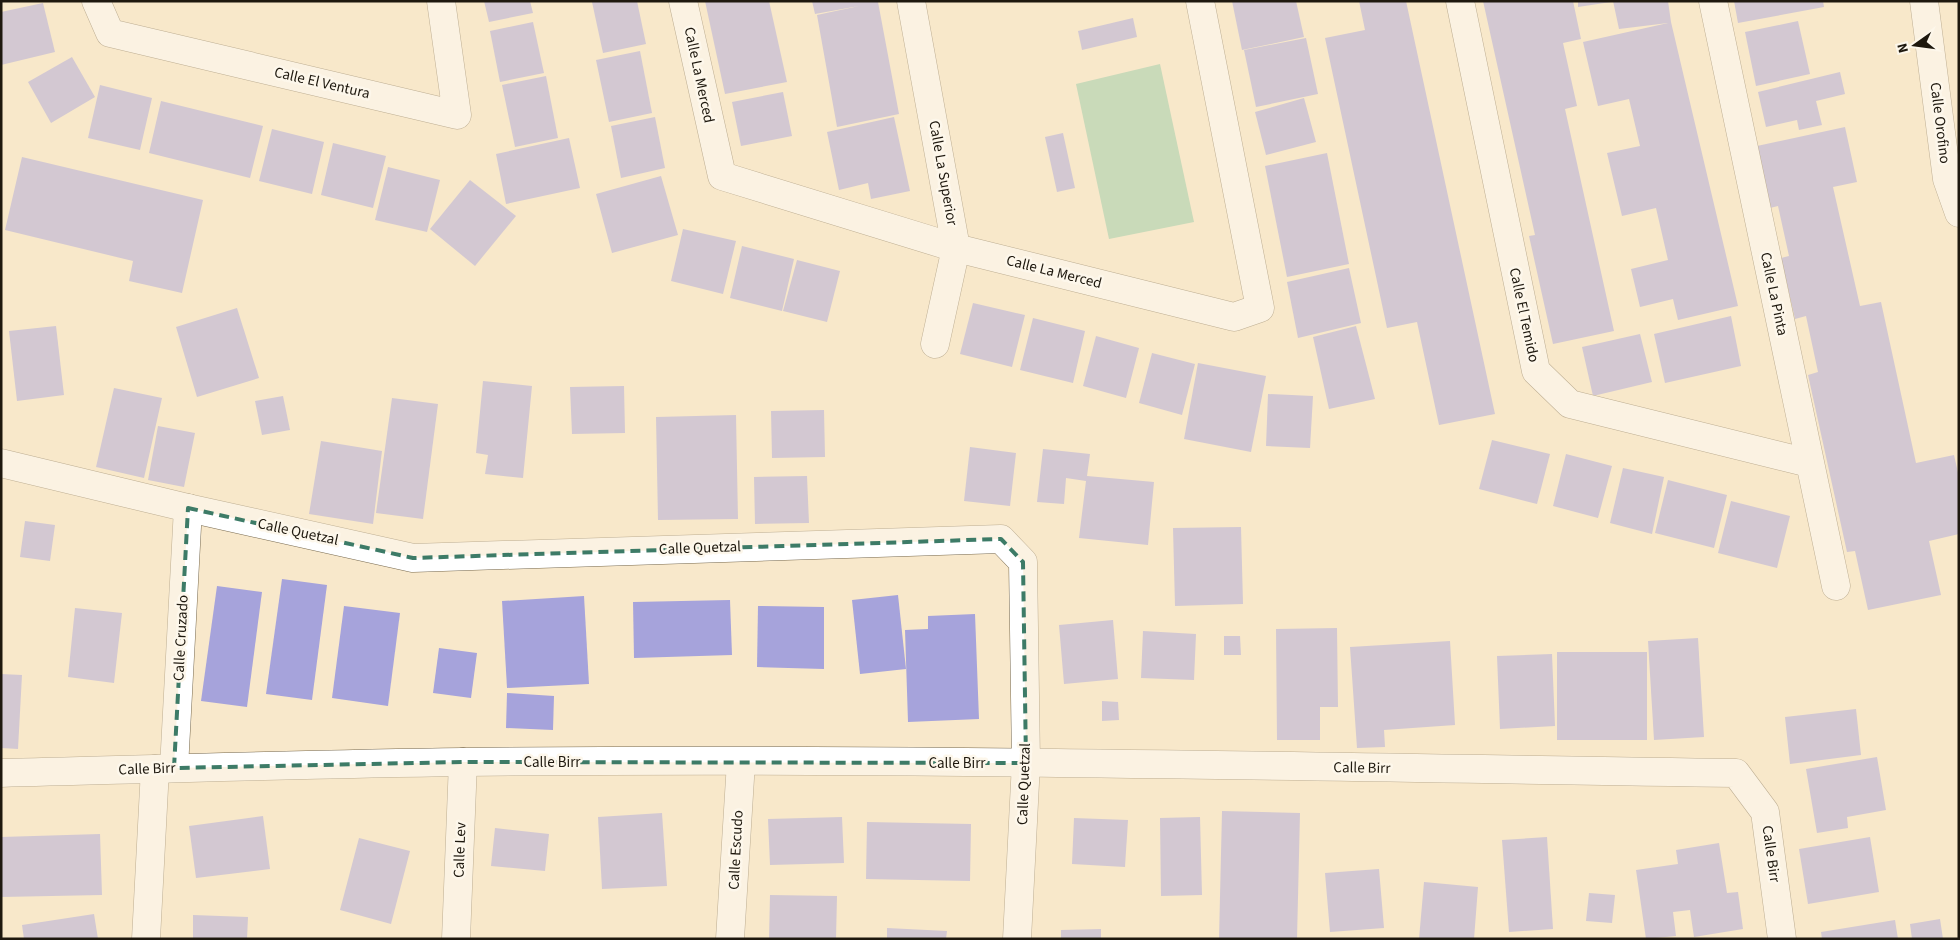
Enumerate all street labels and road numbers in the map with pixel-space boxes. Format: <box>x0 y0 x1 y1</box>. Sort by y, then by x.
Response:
street label: Calle La Merced <box>679 25 719 125</box>
street label: Calle El Ventura <box>272 62 372 104</box>
street label: Calle Orofino <box>1925 81 1955 165</box>
street label: Calle La Superior <box>923 119 963 228</box>
street label: Calle La Merced <box>1004 250 1104 294</box>
street label: Calle La Pinta <box>1755 250 1793 338</box>
street label: Calle El Temido <box>1504 266 1544 364</box>
street label: Calle Quetzal <box>256 513 341 551</box>
street label: Calle Quetzal <box>659 536 742 560</box>
street label: Calle Cruzado <box>168 594 194 682</box>
street label: Calle Quetzal <box>1012 742 1036 825</box>
street label: Calle Birr <box>523 752 581 773</box>
street label: Calle Birr <box>928 753 986 774</box>
street label: Calle Birr <box>118 757 177 780</box>
street label: Calle Birr <box>1333 757 1392 779</box>
street label: Calle Escudo <box>723 810 749 890</box>
street label: Calle Lev <box>449 822 471 878</box>
street label: Calle Birr <box>1757 824 1785 885</box>

